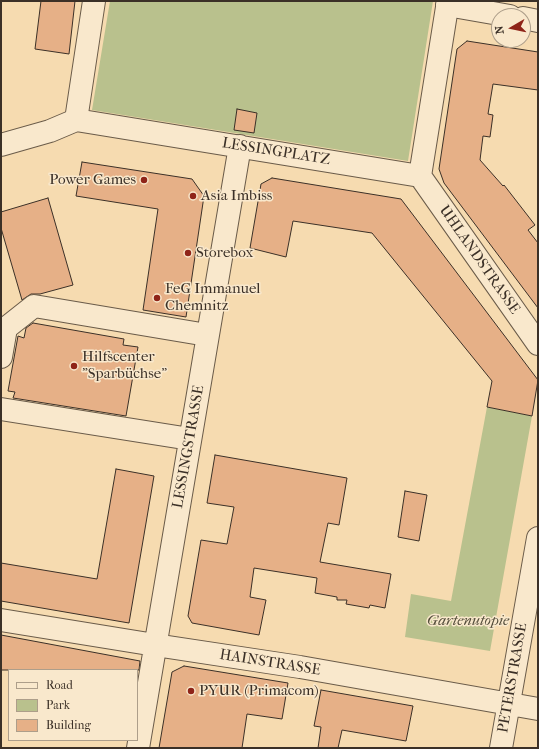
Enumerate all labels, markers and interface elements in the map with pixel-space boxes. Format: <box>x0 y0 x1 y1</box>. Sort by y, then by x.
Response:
north arrow <box>491 8 531 48</box>
text: N <box>493 25 507 35</box>
street label: LESSINGPLATZ <box>221 135 331 169</box>
place label: Power Games <box>49 171 136 189</box>
marker: Power Games <box>139 175 149 185</box>
place label: Asia Imbiss <box>201 187 272 205</box>
marker: Asia Imbiss <box>188 191 198 201</box>
street label: UHLANDSTRASSE <box>435 202 523 318</box>
place label: Storebox <box>196 244 253 262</box>
marker: Storebox <box>183 248 193 258</box>
place label: FeG Immanuel Chemnitz <box>165 280 260 315</box>
marker: FeG Immanuel Chemnitz <box>152 293 162 303</box>
place label: Hilfscenter "Sparbüchse" <box>82 348 167 383</box>
marker: Hilfscenter "Sparbüchse" <box>69 361 79 371</box>
street label: LESSINGSTRASSE <box>169 384 209 510</box>
park label: Gartenutopie <box>427 612 509 630</box>
street label: PETERSTRASSE <box>494 622 532 734</box>
street label: HAINSTRASSE <box>218 646 322 680</box>
legend <box>8 669 138 741</box>
text: Road <box>46 678 73 692</box>
place label: PYUR (Primacom) <box>199 682 319 700</box>
marker: PYUR (Primacom) <box>186 686 196 696</box>
text: Park <box>46 698 70 712</box>
text: Building <box>46 718 91 732</box>

